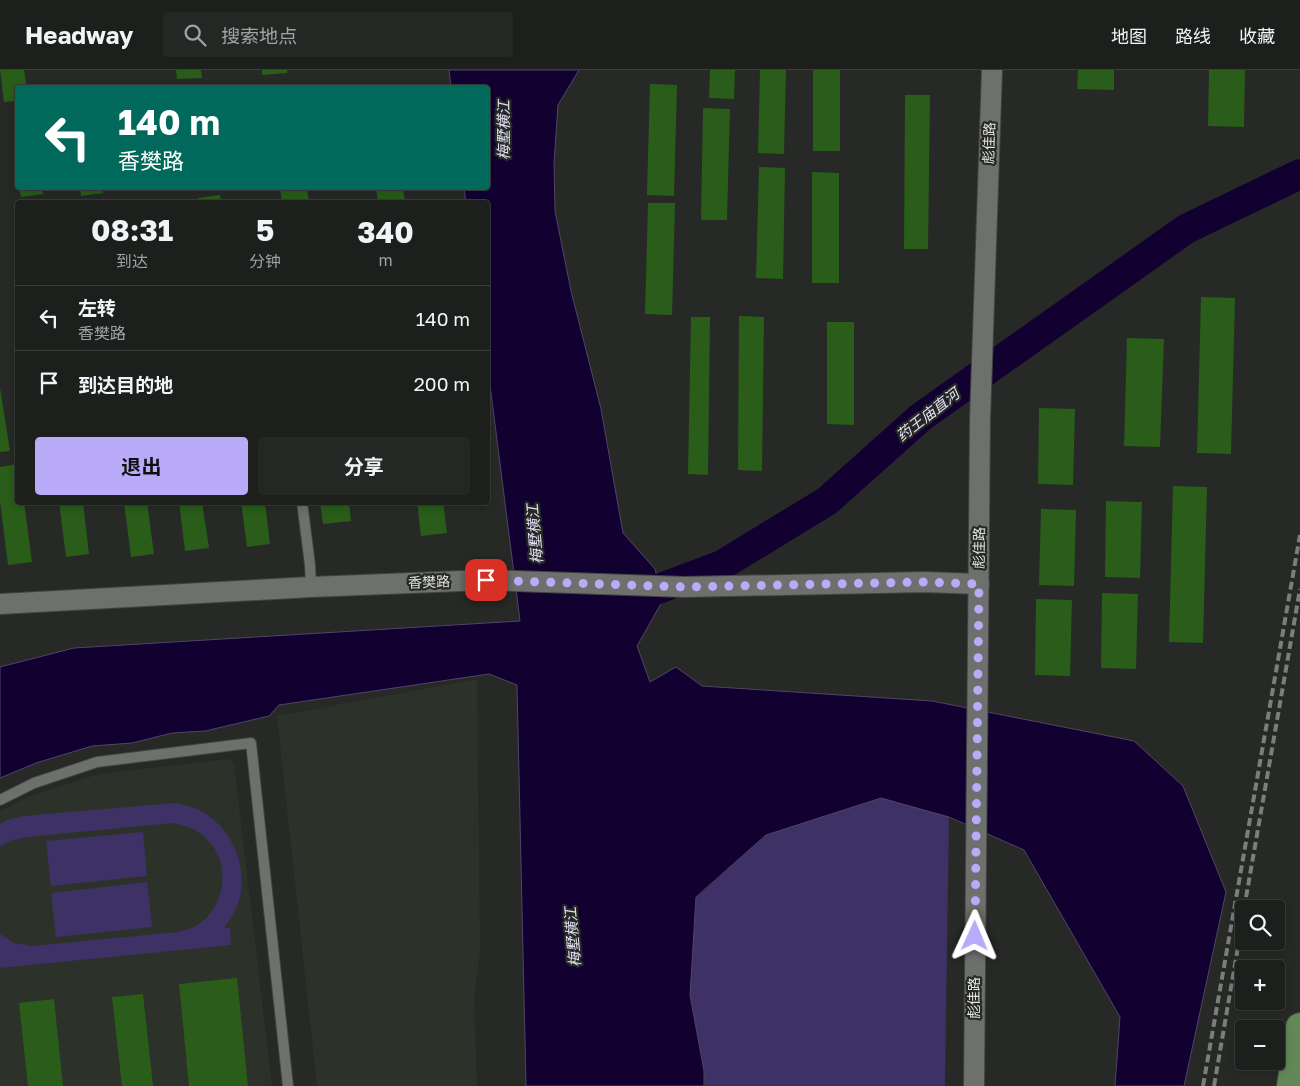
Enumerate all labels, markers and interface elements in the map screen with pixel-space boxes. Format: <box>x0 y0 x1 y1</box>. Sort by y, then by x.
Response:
search box <box>163 12 513 57</box>
text: Headway <box>25 20 133 49</box>
icon: search <box>181 21 209 49</box>
text: 搜索地点 <box>221 24 297 47</box>
text: 地图 <box>1111 25 1147 47</box>
text: 路线 <box>1175 25 1211 47</box>
text: 收藏 <box>1239 25 1275 47</box>
water label: 梅墅横江 <box>494 98 512 160</box>
text: 140 m <box>118 101 220 143</box>
icon: left <box>35 105 100 170</box>
street label: 彪佳路 <box>979 122 998 164</box>
text: 香樊路 <box>118 147 184 174</box>
text: 08:31 <box>91 212 173 248</box>
text: 5 <box>256 212 274 248</box>
text: 340 <box>357 214 414 250</box>
text: m <box>379 250 393 270</box>
text: 到达 <box>116 251 148 271</box>
text: 分钟 <box>249 251 281 271</box>
text: 左转 <box>78 296 116 319</box>
icon: left <box>35 304 63 332</box>
text: 140 m <box>416 307 470 330</box>
text: 香樊路 <box>78 323 126 343</box>
icon: arrive <box>35 369 63 397</box>
text: 200 m <box>414 372 470 395</box>
text: 到达目的地 <box>78 373 173 396</box>
water label: 药王庙直河 <box>892 382 965 444</box>
button: 退出 <box>35 437 248 495</box>
button: 分享 <box>258 437 470 495</box>
water label: 梅墅横江 <box>522 501 546 565</box>
street label: 彪佳路 <box>970 527 987 569</box>
pin <box>465 559 507 601</box>
icon: arrive <box>472 566 500 594</box>
street label: 香樊路 <box>408 572 450 591</box>
map controls <box>1235 900 1285 1070</box>
button: search <box>1235 900 1285 950</box>
water label: 梅墅横江 <box>560 904 584 968</box>
position arrow <box>948 909 1000 961</box>
button: + <box>1235 960 1285 1010</box>
street label: 彪佳路 <box>965 977 982 1019</box>
button: − <box>1235 1020 1285 1070</box>

